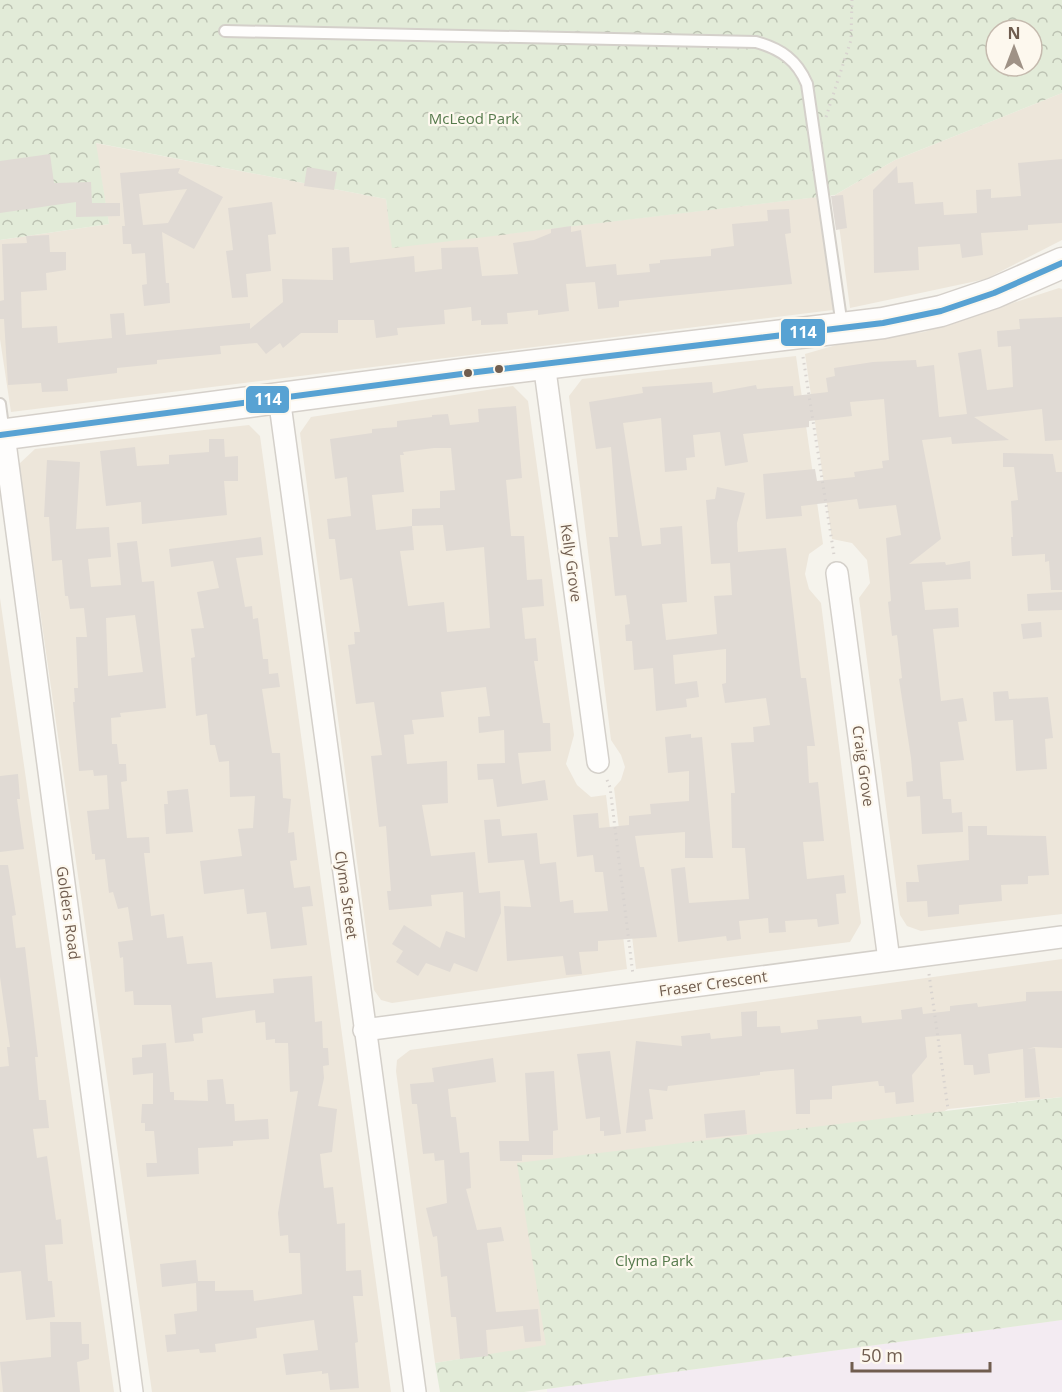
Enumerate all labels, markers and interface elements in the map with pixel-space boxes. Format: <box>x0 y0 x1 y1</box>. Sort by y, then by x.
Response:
north arrow <box>984 18 1044 78</box>
text: N <box>1007 22 1021 44</box>
park label: McLeod Park <box>429 108 519 128</box>
line badge: 114 <box>780 318 826 347</box>
text: 114 <box>789 321 817 343</box>
unlabelled marker <box>493 363 505 375</box>
unlabelled marker <box>462 367 474 379</box>
line badge: 114 <box>245 385 290 414</box>
text: 114 <box>254 388 282 410</box>
street label: Kelly Grove <box>557 523 587 603</box>
street label: Craig Grove <box>848 724 880 808</box>
street label: Clyma Street <box>331 850 363 940</box>
street label: Golders Road <box>53 865 85 961</box>
street label: Fraser Crescent <box>657 966 768 1001</box>
park label: Clyma Park <box>615 1250 693 1270</box>
scale bar <box>852 1335 990 1373</box>
text: 50 m <box>861 1343 903 1367</box>

